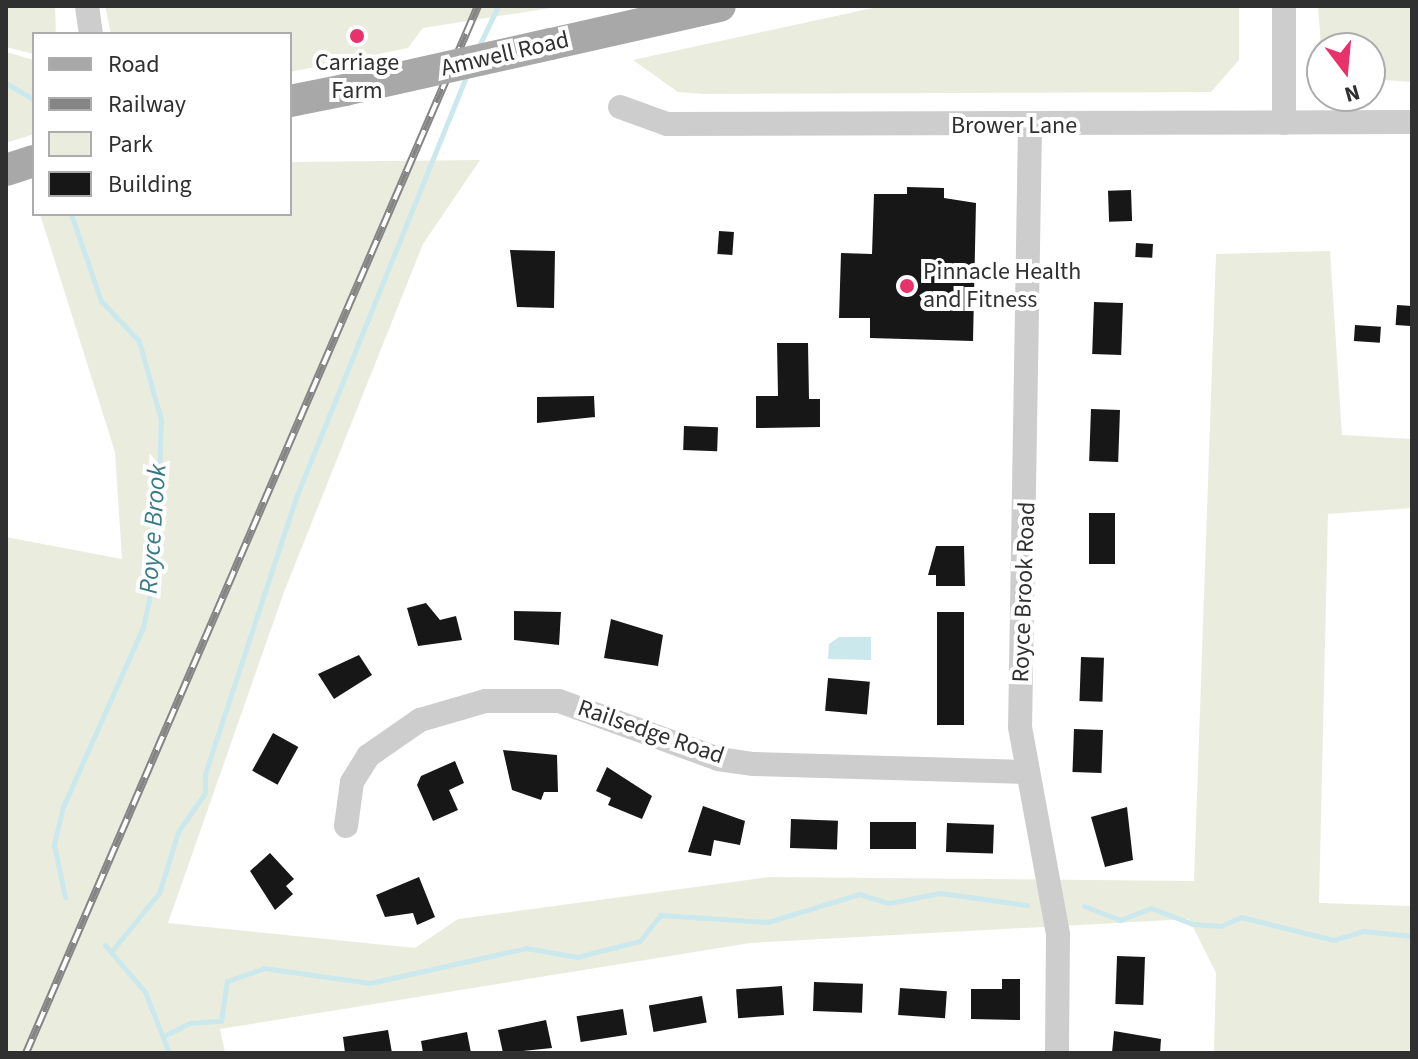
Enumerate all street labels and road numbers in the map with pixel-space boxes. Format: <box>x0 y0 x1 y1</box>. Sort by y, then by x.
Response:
street label: Amwell Road <box>438 25 572 83</box>
street label: Brower Lane <box>951 112 1077 140</box>
street label: Royce Brook Road <box>1006 501 1042 683</box>
street label: Railsedge Road <box>574 693 728 771</box>

